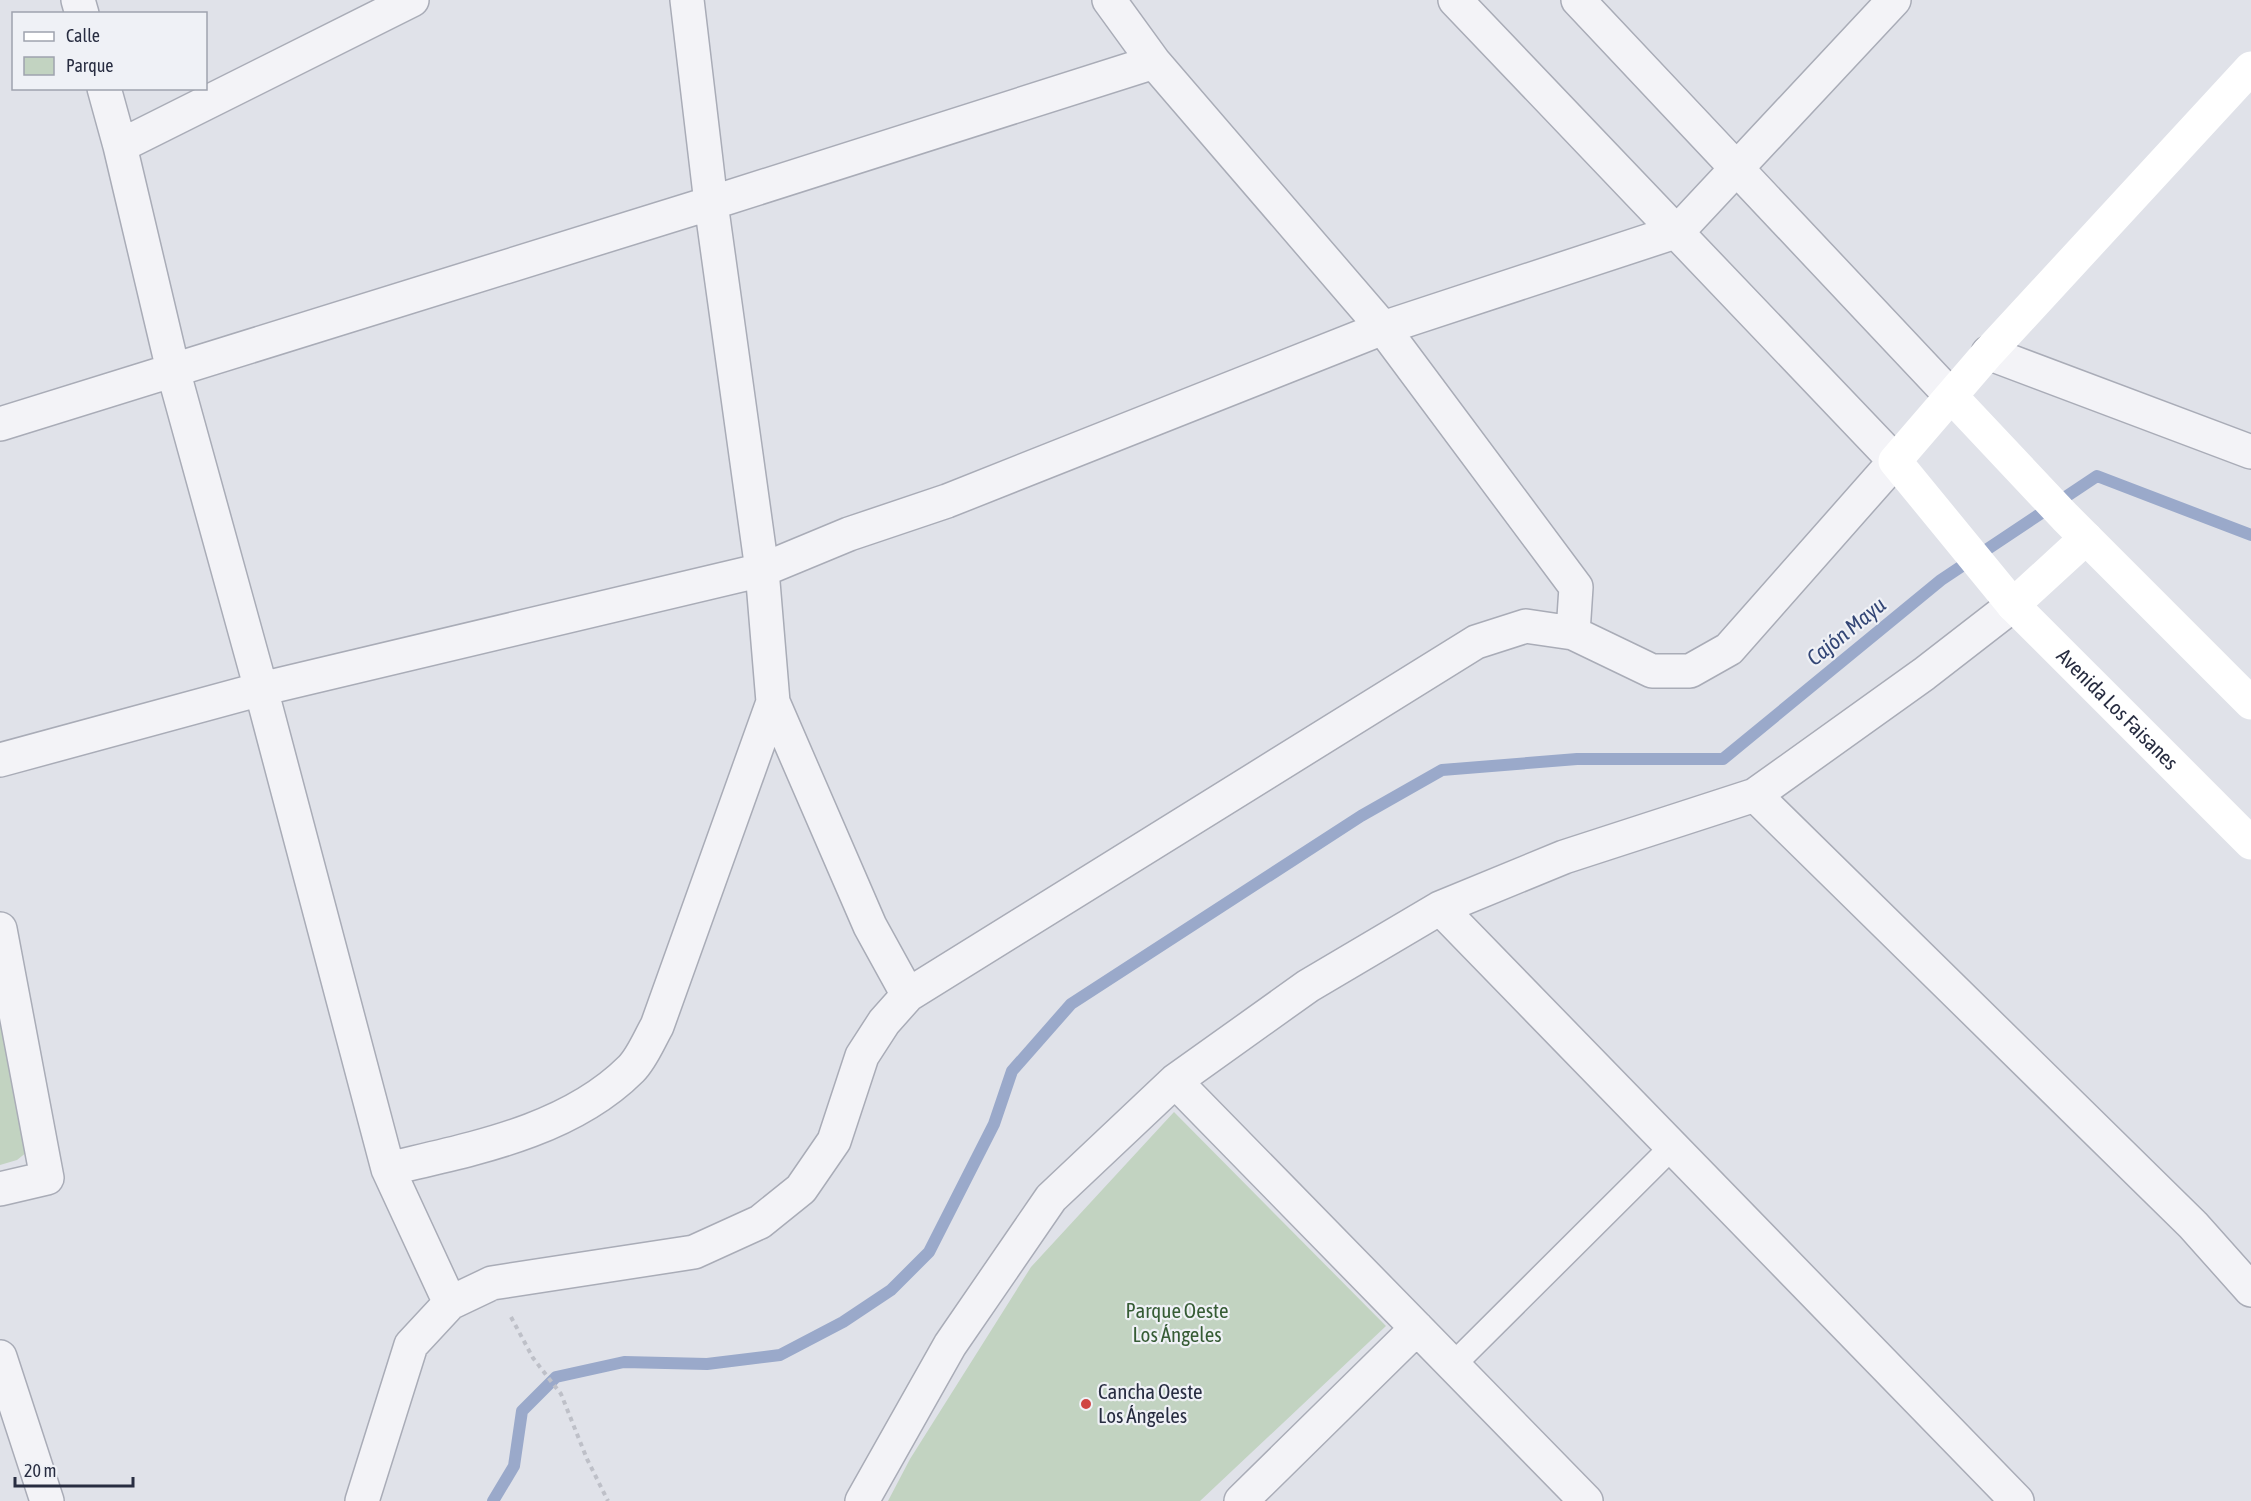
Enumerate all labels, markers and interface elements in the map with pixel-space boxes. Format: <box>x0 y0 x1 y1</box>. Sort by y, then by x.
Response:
legend <box>12 12 207 90</box>
text: Calle <box>66 25 100 46</box>
text: Parque <box>66 55 114 76</box>
water label: Cajón Mayu <box>1801 591 1891 671</box>
street label: Avenida Los Faisanes <box>2052 643 2184 774</box>
park label: Parque Oeste Los Ángeles <box>1126 1298 1228 1346</box>
place label: Cancha Oeste Los Ángeles <box>1098 1379 1203 1427</box>
marker: Cancha Oeste Los Ángeles <box>1079 1397 1093 1411</box>
scale bar <box>15 1450 134 1488</box>
text: 20 m <box>24 1460 56 1481</box>

